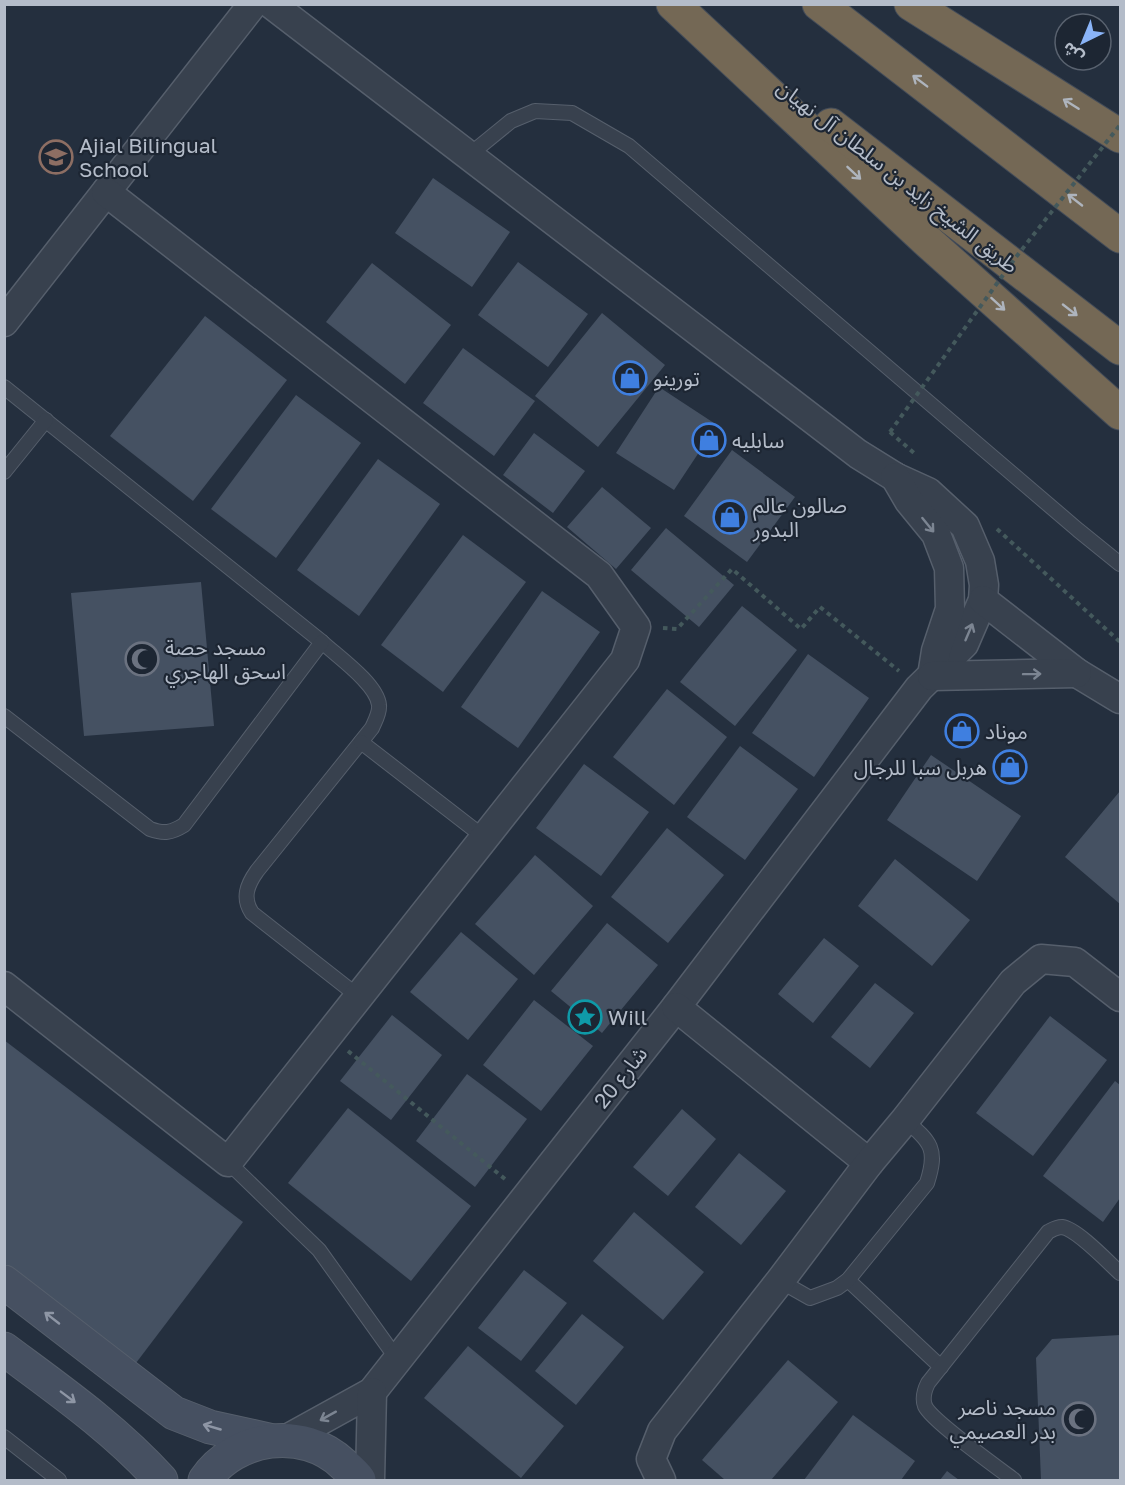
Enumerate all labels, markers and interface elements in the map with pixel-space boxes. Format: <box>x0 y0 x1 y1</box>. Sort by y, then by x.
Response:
north arrow <box>1053 12 1113 72</box>
text: ش <box>1058 38 1088 68</box>
street label: طريق الشيخ زايد بن سلطان آل نهيان <box>770 74 1024 281</box>
one-way arrow <box>912 75 928 88</box>
one-way arrow <box>1063 98 1080 110</box>
place label: Ajial Bilingual School <box>79 132 217 182</box>
school or university icon: Ajial Bilingual School <box>38 139 74 175</box>
one-way arrow <box>846 166 861 180</box>
one-way arrow <box>1067 193 1083 206</box>
one-way arrow <box>991 297 1006 311</box>
one-way arrow <box>1062 303 1078 316</box>
shop icon: تورينو <box>612 360 648 396</box>
place label: تورينو <box>653 365 700 391</box>
shop icon: سابليه <box>691 422 727 458</box>
place label: سابليه <box>732 427 785 453</box>
place label: صالون عالم البدور <box>752 492 847 542</box>
shop icon: صالون عالم البدور <box>712 499 748 535</box>
one-way arrow <box>922 517 935 533</box>
one-way arrow <box>964 624 976 642</box>
place label: مسجد حصة اسحق الهاجري <box>165 634 286 688</box>
mosque icon: مسجد حصة اسحق الهاجري <box>124 641 160 677</box>
one-way arrow <box>1022 668 1042 680</box>
shop icon: موناد <box>944 713 980 749</box>
place label: موناد <box>985 718 1028 744</box>
shop icon: هربل سبا للرجال <box>992 749 1028 785</box>
place label: هربل سبا للرجال <box>854 754 987 780</box>
place icon: Will <box>567 999 603 1035</box>
place label: Will <box>608 1004 647 1030</box>
street label: شارع 20 <box>588 1041 655 1115</box>
one-way arrow <box>44 1312 60 1325</box>
one-way arrow <box>59 1390 75 1403</box>
place label: مسجد ناصر بدر العصيمي <box>949 1394 1056 1448</box>
mosque icon: مسجد ناصر بدر العصيمي <box>1061 1401 1097 1437</box>
one-way arrow <box>320 1411 338 1422</box>
one-way arrow <box>203 1421 222 1432</box>

